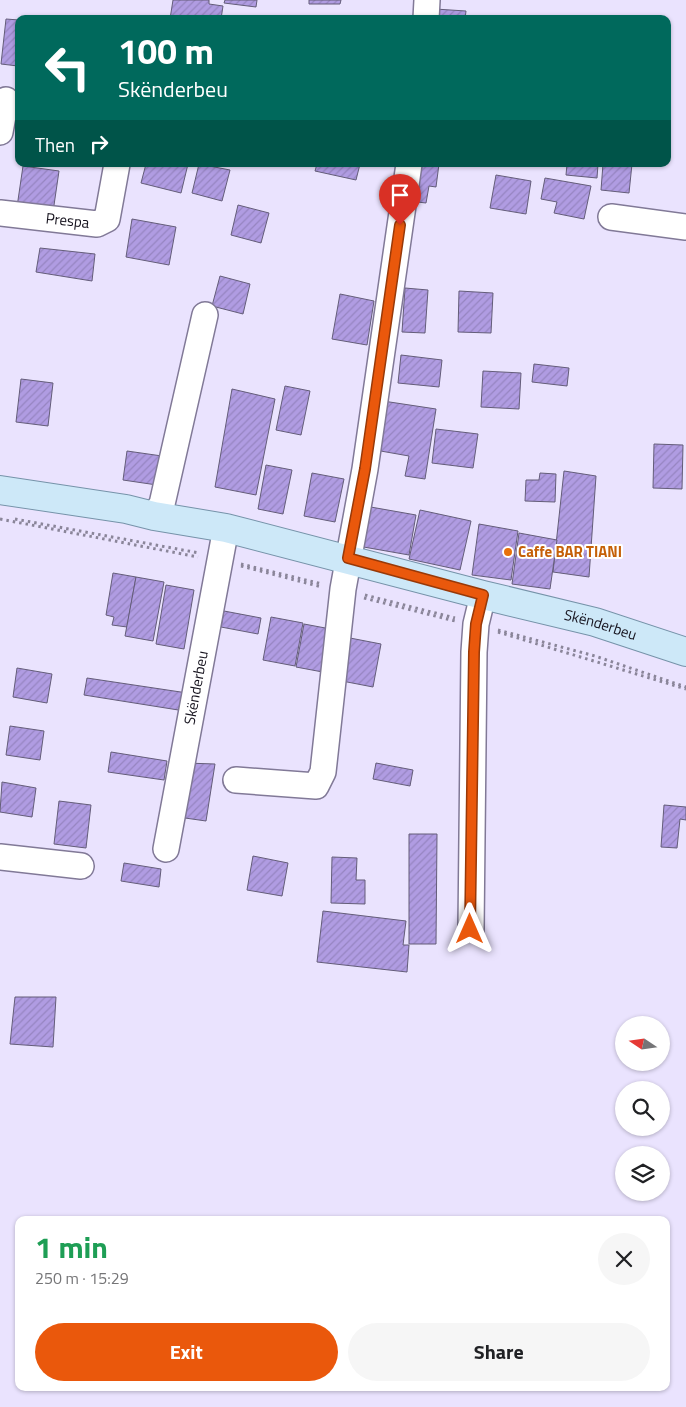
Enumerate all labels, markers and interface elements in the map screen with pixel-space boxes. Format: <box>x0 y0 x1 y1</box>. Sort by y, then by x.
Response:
text: 100 m <box>118 24 214 78</box>
icon: left <box>35 35 100 100</box>
text: Skënderbeu <box>118 72 228 106</box>
text: Then <box>35 130 75 159</box>
icon: right <box>85 130 113 158</box>
pin <box>379 174 421 225</box>
icon: arrive <box>386 181 414 209</box>
street label: Prespa <box>44 206 91 234</box>
place label: Caffe BAR TIANI <box>518 540 622 563</box>
marker: Caffe BAR TIANI <box>502 546 514 558</box>
street label: Skënderbeu <box>562 603 640 646</box>
street label: Skënderbeu <box>177 649 214 727</box>
position arrow <box>443 902 495 954</box>
north arrow <box>615 1016 670 1071</box>
map controls <box>615 1016 670 1201</box>
button: search <box>615 1081 670 1136</box>
button: layers <box>615 1146 670 1201</box>
text: 1 min <box>35 1224 108 1270</box>
button: close <box>598 1233 650 1285</box>
text: 250 m · 15:29 <box>35 1266 129 1290</box>
button: Exit <box>35 1323 338 1381</box>
button: Share <box>348 1323 650 1381</box>

